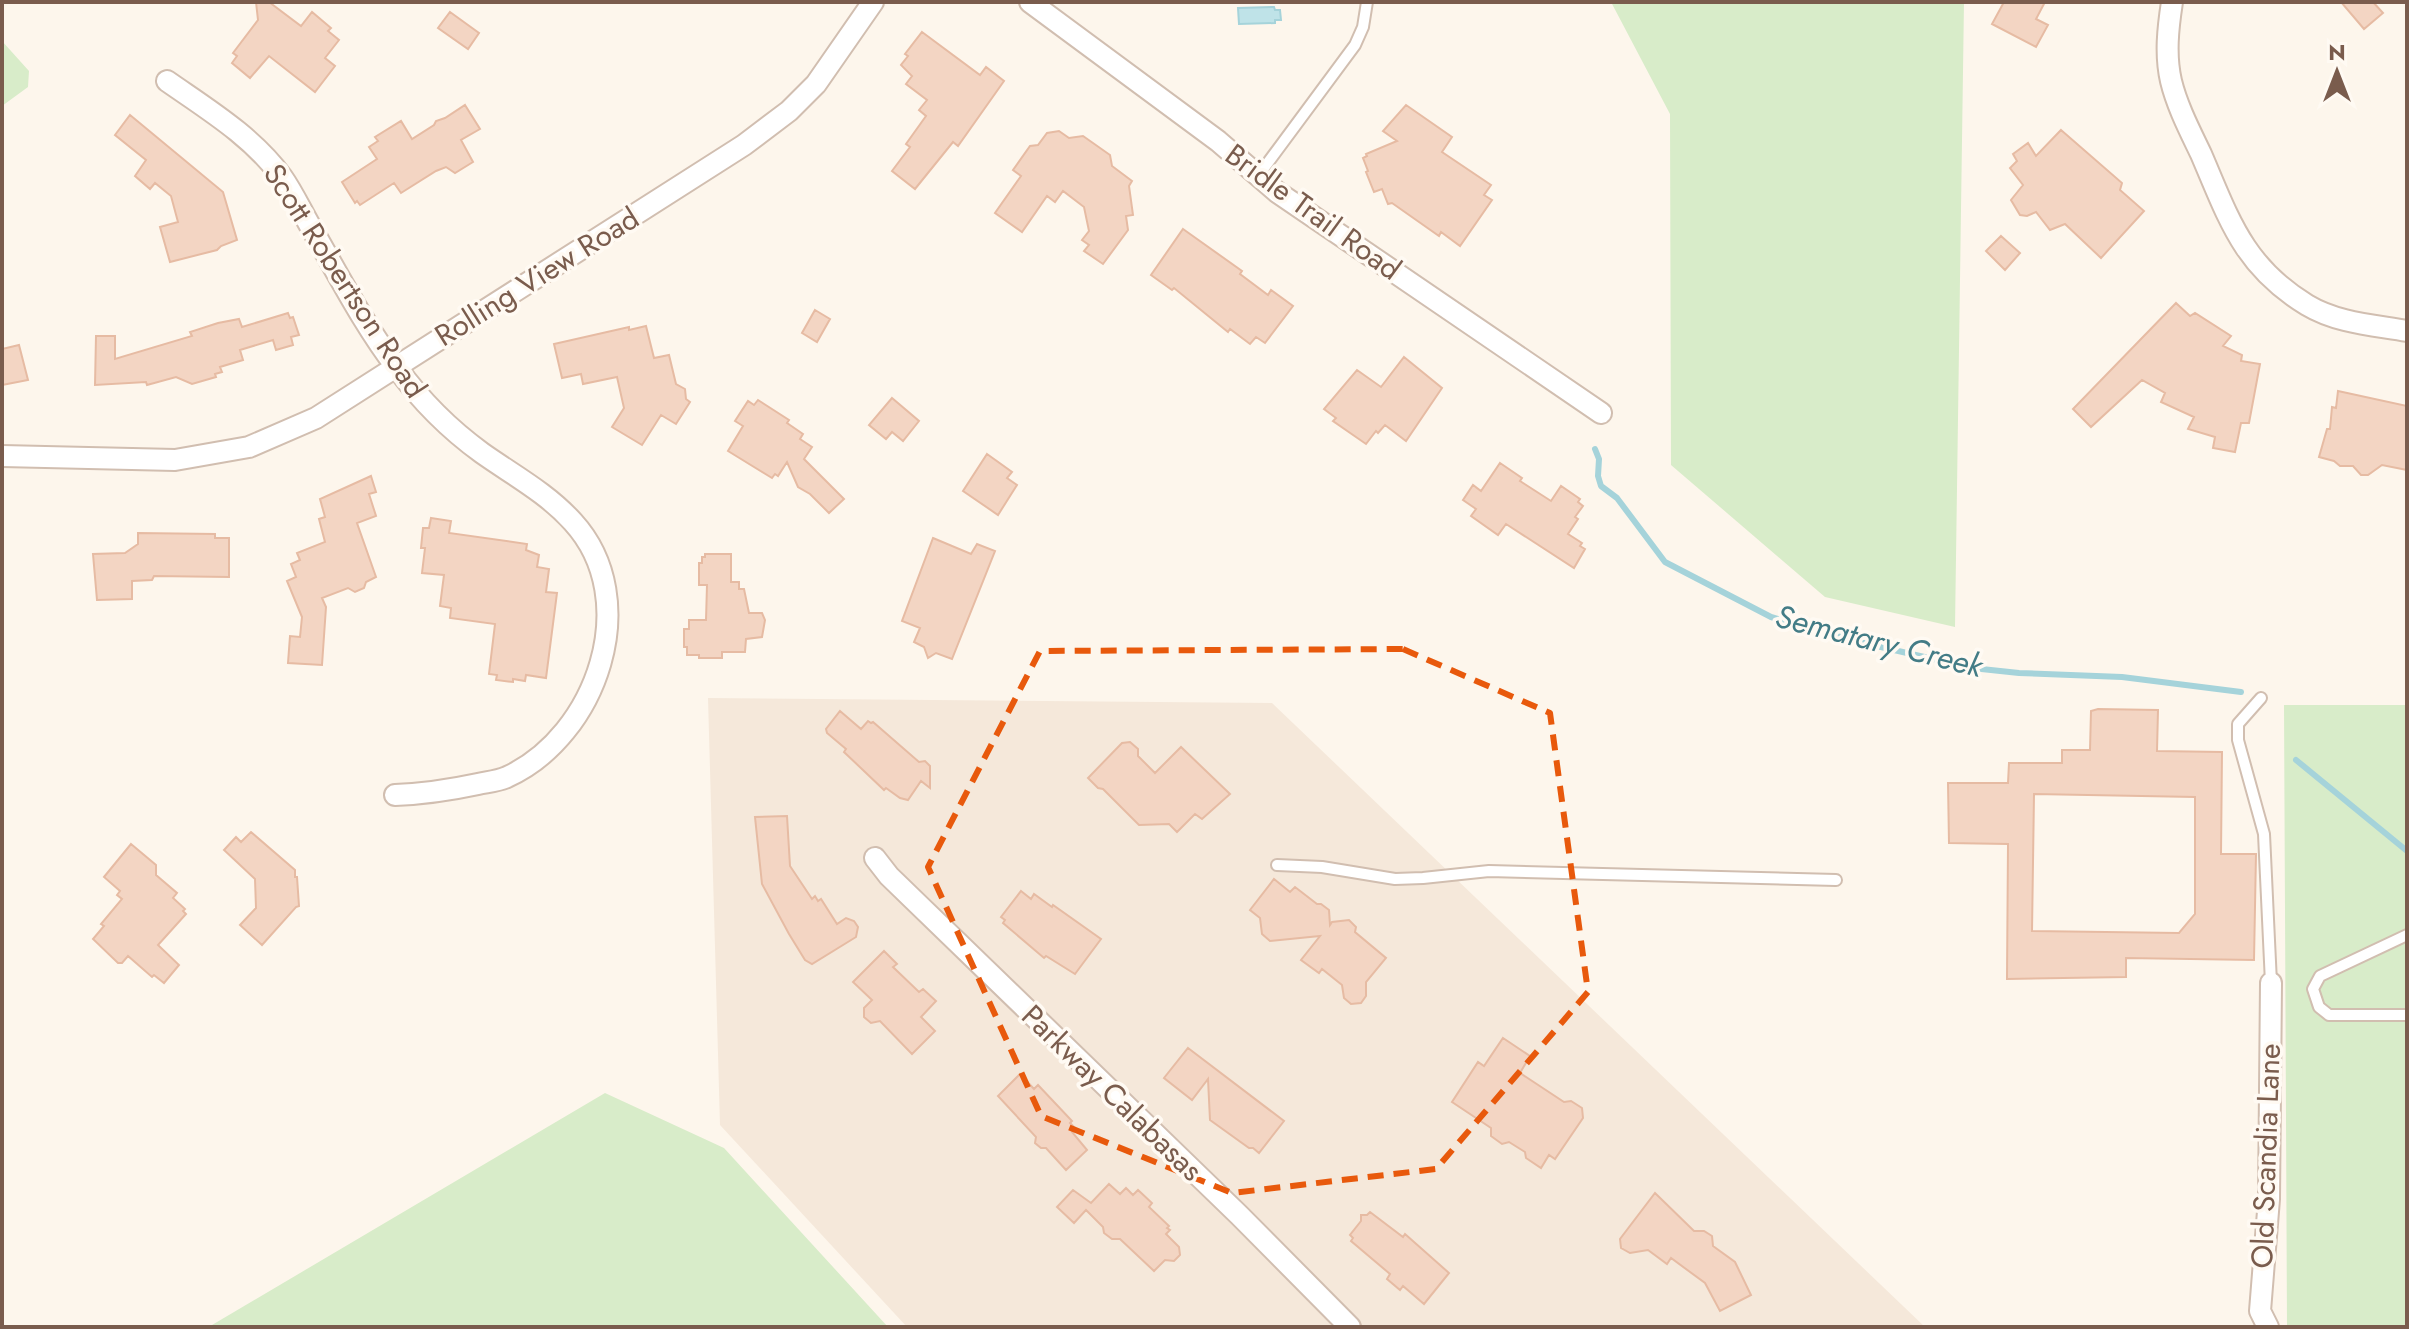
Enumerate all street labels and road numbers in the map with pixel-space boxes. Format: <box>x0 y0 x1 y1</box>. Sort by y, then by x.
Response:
street label: Bridle Trail Road <box>1217 133 1410 290</box>
street label: Scott Robertson Road <box>253 155 437 406</box>
street label: Rolling View Road <box>426 197 647 357</box>
street label: Parkway Calabasas <box>1012 995 1213 1191</box>
street label: Old Scandia Lane <box>2240 1043 2291 1269</box>

